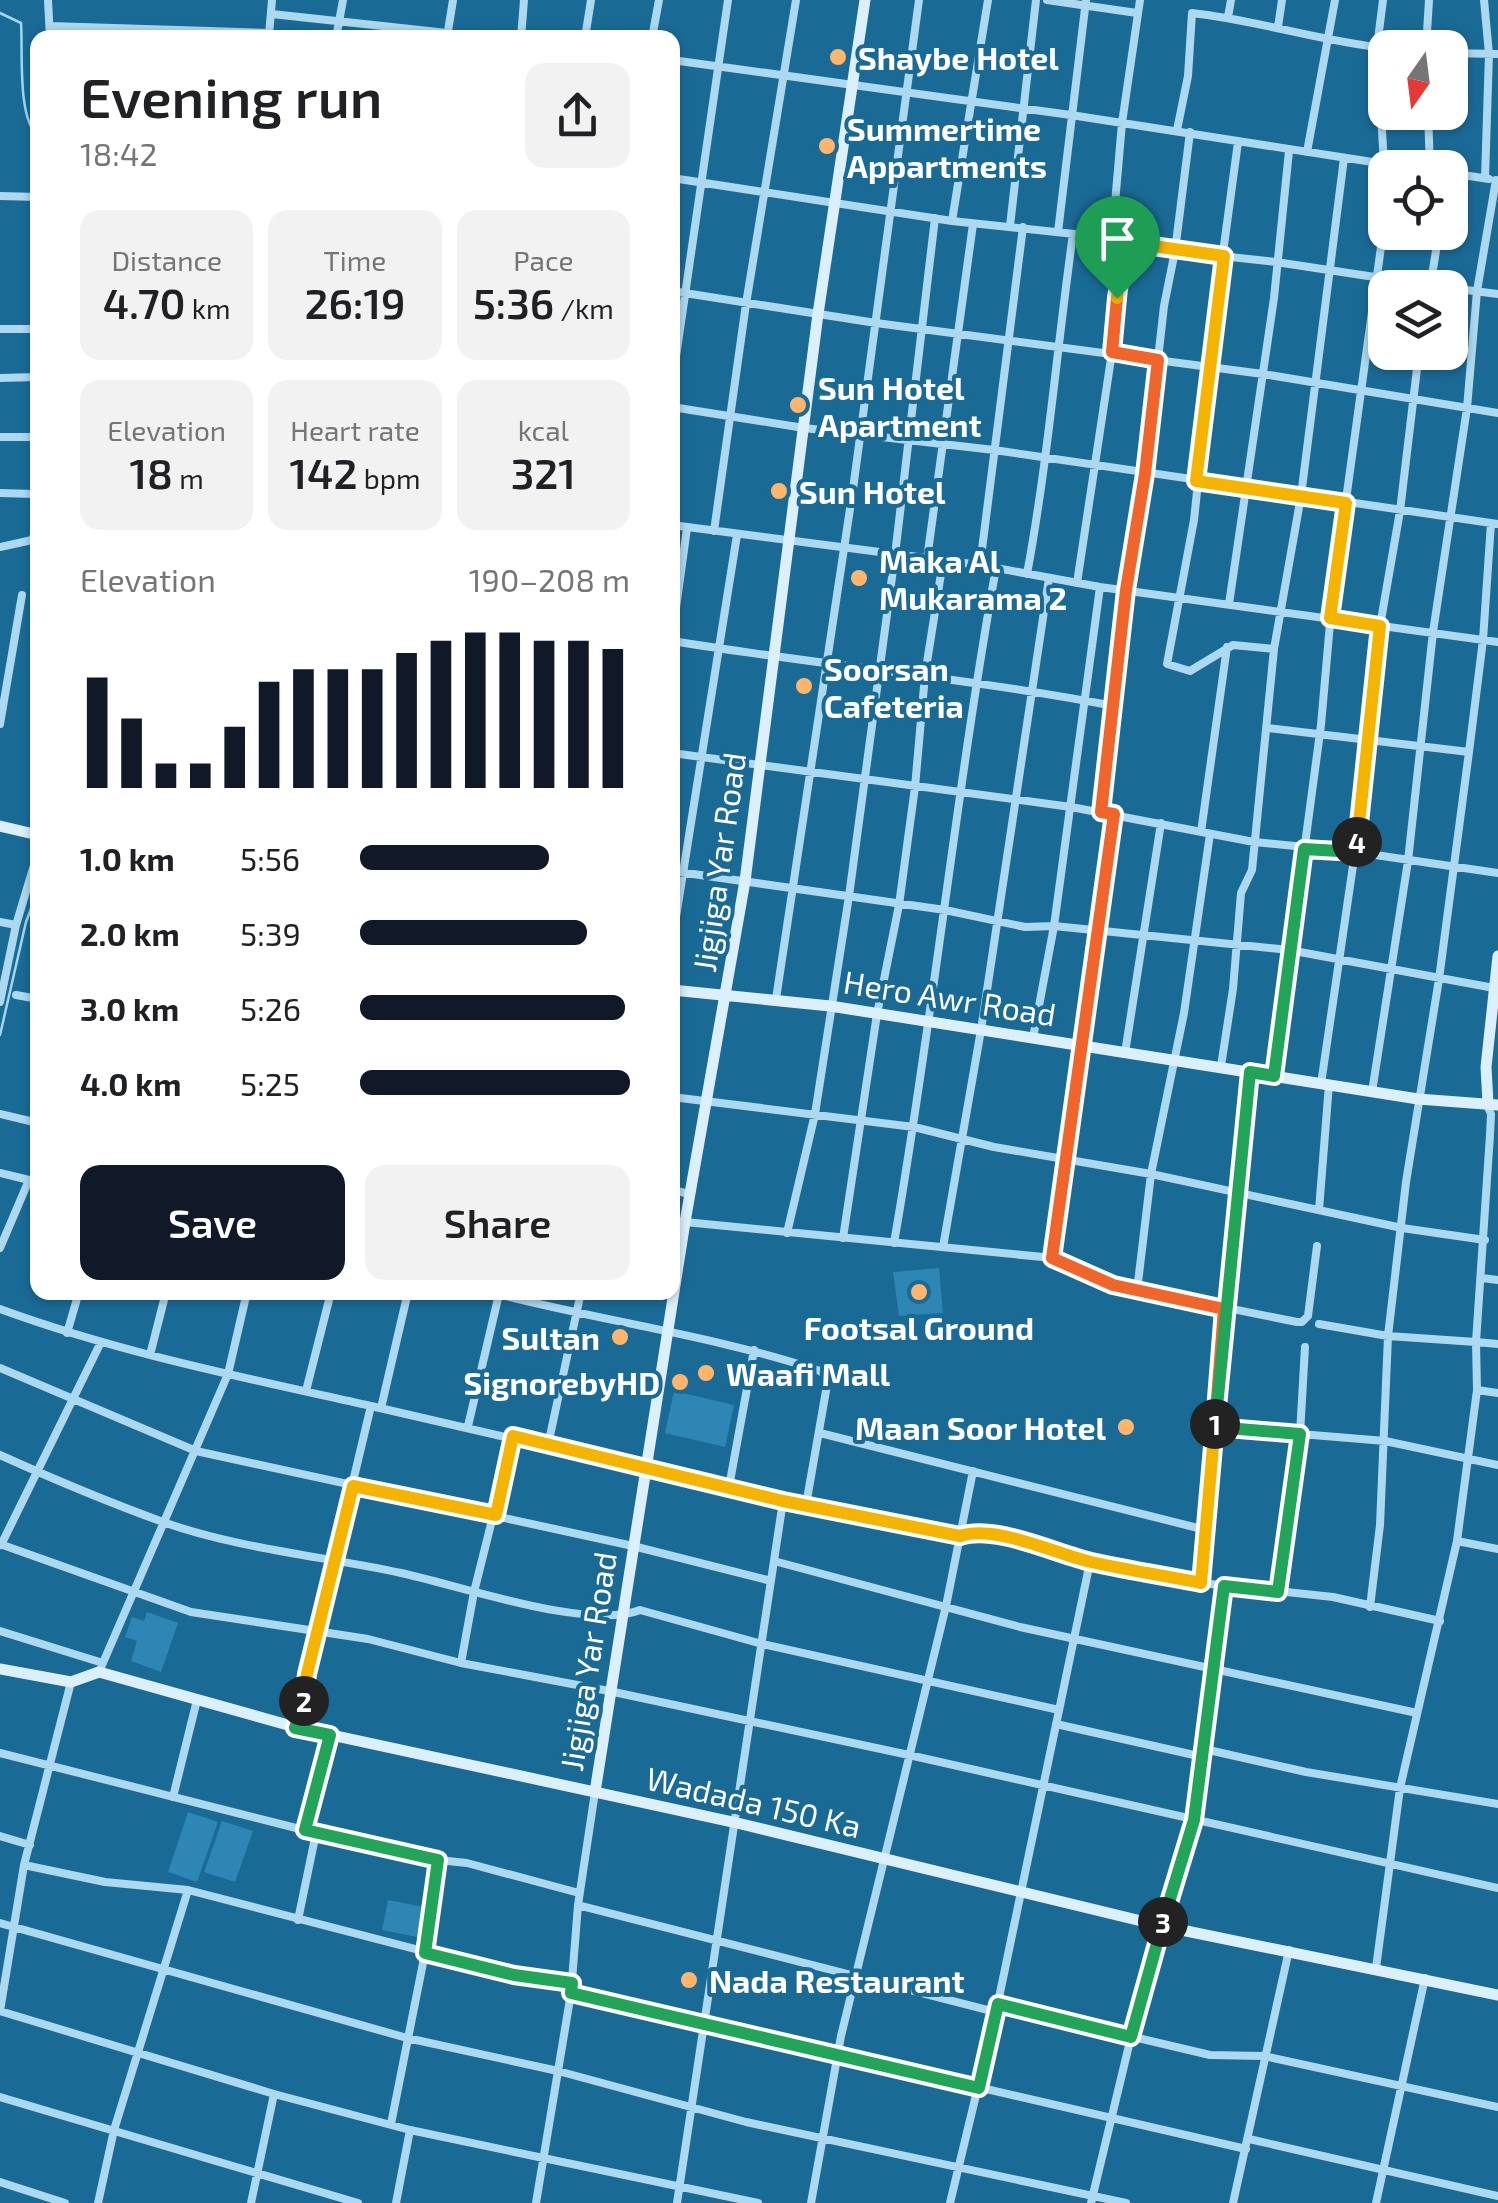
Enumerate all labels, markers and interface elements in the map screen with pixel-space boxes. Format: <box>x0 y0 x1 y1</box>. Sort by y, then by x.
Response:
north arrow <box>1368 30 1468 130</box>
map controls <box>1368 30 1468 370</box>
place label: Shaybe Hotel <box>858 38 1059 77</box>
marker: Shaybe Hotel <box>827 46 849 68</box>
text: Evening run <box>80 63 382 129</box>
button: share <box>525 63 630 168</box>
place label: Summertime Appartments <box>847 109 1047 184</box>
text: 18:42 <box>80 134 157 172</box>
marker: Summertime Appartments <box>816 135 838 157</box>
button: locate <box>1368 150 1468 250</box>
pin <box>1075 196 1160 299</box>
icon: arrive <box>1090 211 1145 266</box>
text: Distance <box>111 243 222 277</box>
text: Time <box>324 243 386 277</box>
text: Pace <box>513 243 573 277</box>
button: layers <box>1368 270 1468 370</box>
text: 4.70 <box>103 277 186 327</box>
text: 26:19 <box>305 277 405 327</box>
text: 5:36 <box>473 277 554 327</box>
text: km <box>186 291 231 325</box>
text: /km <box>554 291 614 325</box>
place label: Sun Hotel Apartment <box>818 368 982 443</box>
marker: Sun Hotel Apartment <box>787 394 809 416</box>
text: Elevation <box>107 413 226 447</box>
text: Heart rate <box>290 413 420 447</box>
text: kcal <box>518 413 569 447</box>
text: 18 <box>130 447 173 497</box>
text: 142 <box>290 447 358 497</box>
text: 321 <box>511 447 576 497</box>
text: m <box>173 461 204 495</box>
text: bpm <box>358 461 420 495</box>
place label: Sun Hotel <box>799 472 946 510</box>
marker: Sun Hotel <box>768 480 790 502</box>
place label: Maka Al Mukarama 2 <box>879 541 1067 616</box>
text: Elevation <box>80 560 216 598</box>
text: 190–208 m <box>469 560 630 598</box>
marker: Maka Al Mukarama 2 <box>848 567 870 589</box>
place label: Soorsan Cafeteria <box>824 649 964 724</box>
marker: Soorsan Cafeteria <box>793 675 815 697</box>
street label: Jigjiga Yar Road <box>684 750 753 974</box>
pin: 4 <box>1332 817 1382 867</box>
text: 4 <box>1348 825 1366 859</box>
text: 1.0 km <box>80 839 175 877</box>
text: 5:56 <box>240 839 300 877</box>
text: 2.0 km <box>80 914 180 952</box>
text: 5:39 <box>240 914 301 952</box>
street label: Hero Awr Road <box>841 961 1059 1033</box>
text: 3.0 km <box>80 989 179 1027</box>
text: 5:26 <box>240 989 301 1027</box>
text: 4.0 km <box>80 1064 181 1102</box>
text: 5:25 <box>240 1064 300 1102</box>
button: Save <box>80 1165 345 1280</box>
button: Share <box>365 1165 630 1280</box>
marker: Footsal Ground <box>908 1281 930 1303</box>
place label: Footsal Ground <box>804 1308 1034 1346</box>
place label: Sultan <box>502 1318 600 1356</box>
marker: Sultan <box>609 1326 631 1348</box>
place label: Waafi Mall <box>726 1354 891 1392</box>
marker: Waafi Mall <box>695 1362 717 1384</box>
place label: SignorebyHD <box>463 1363 660 1402</box>
marker: SignorebyHD <box>669 1371 691 1393</box>
pin: 1 <box>1190 1399 1240 1449</box>
text: 1 <box>1209 1407 1221 1441</box>
place label: Maan Soor Hotel <box>855 1408 1106 1446</box>
marker: Maan Soor Hotel <box>1115 1416 1137 1438</box>
street label: Jigjiga Yar Road <box>551 1549 624 1773</box>
pin: 2 <box>279 1676 329 1726</box>
text: 2 <box>296 1684 312 1718</box>
street label: Wadada 150 Ka <box>643 1758 865 1844</box>
pin: 3 <box>1138 1897 1188 1947</box>
text: 3 <box>1155 1905 1171 1939</box>
place label: Nada Restaurant <box>709 1961 965 1999</box>
marker: Nada Restaurant <box>678 1969 700 1991</box>

